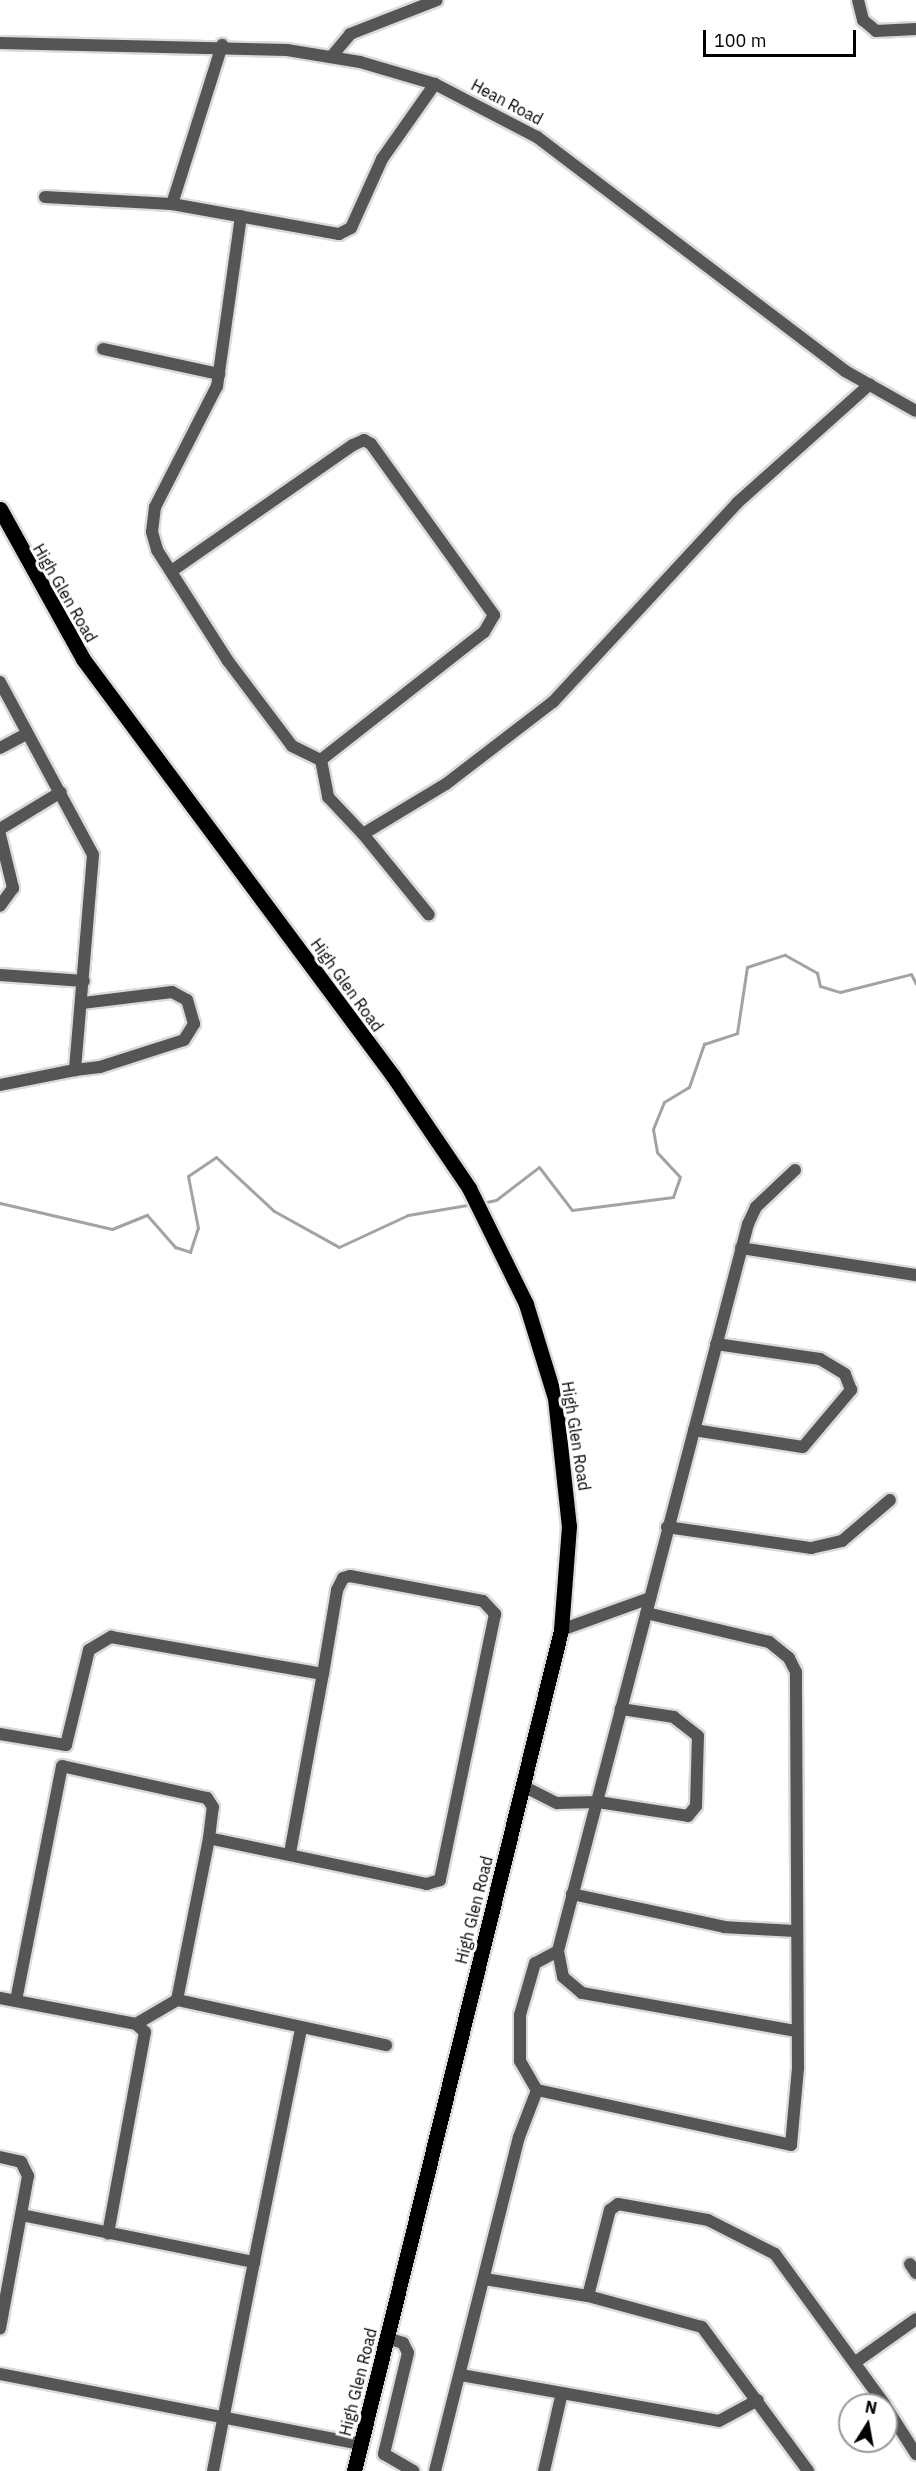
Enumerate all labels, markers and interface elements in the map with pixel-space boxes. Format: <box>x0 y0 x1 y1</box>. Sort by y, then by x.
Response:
scale bar <box>706 18 859 56</box>
text: 100 m <box>714 29 766 52</box>
street label: Hean Road <box>468 75 546 129</box>
street label: High Glen Road <box>29 540 101 646</box>
street label: High Glen Road <box>307 935 387 1035</box>
street label: High Glen Road <box>558 1380 594 1492</box>
street label: High Glen Road <box>451 1854 497 1966</box>
street label: High Glen Road <box>335 2326 381 2438</box>
north arrow <box>838 2393 898 2453</box>
text: N <box>863 2396 879 2418</box>

